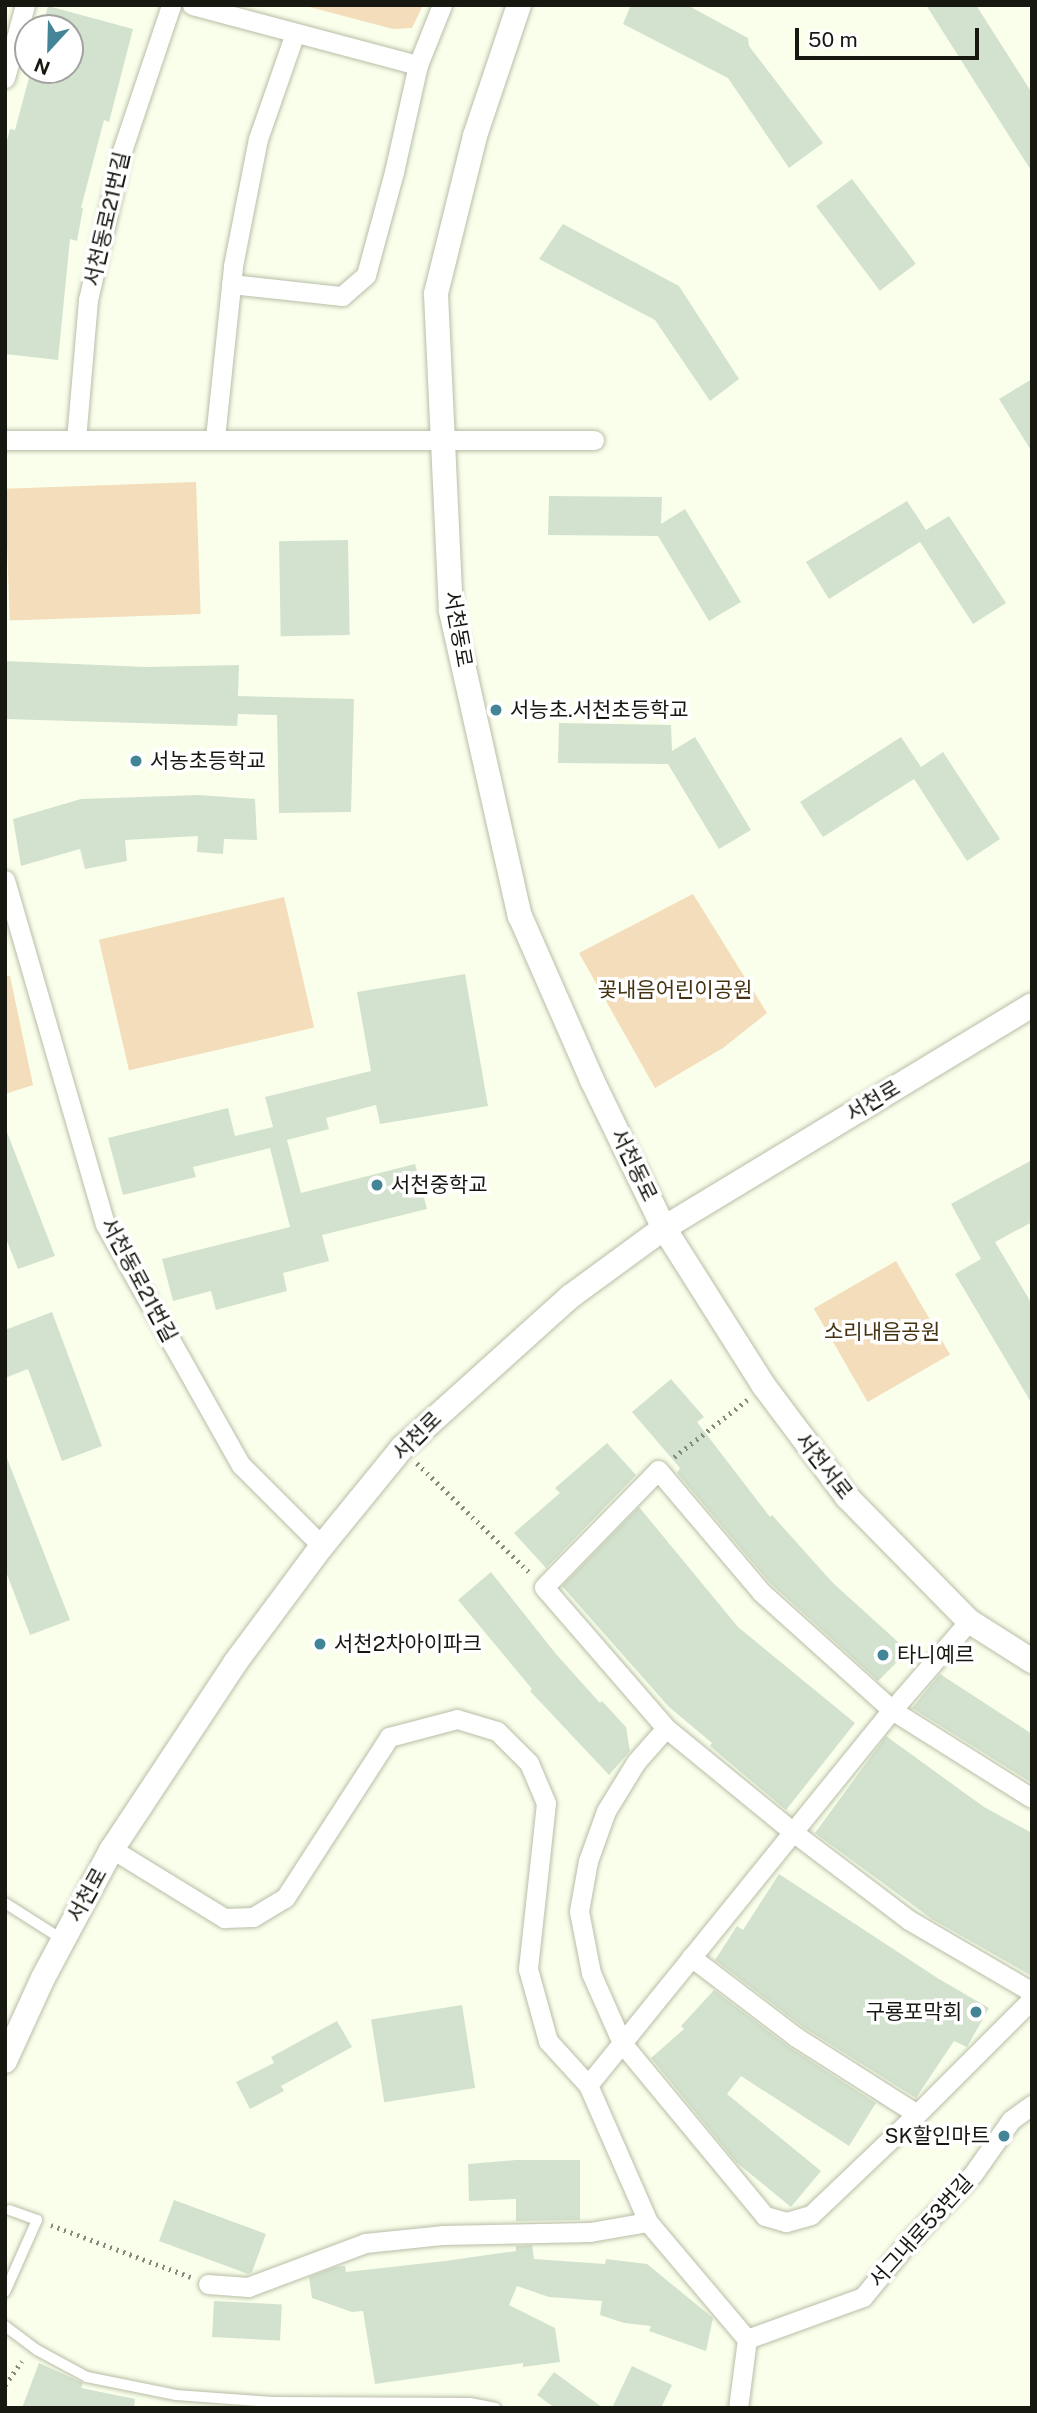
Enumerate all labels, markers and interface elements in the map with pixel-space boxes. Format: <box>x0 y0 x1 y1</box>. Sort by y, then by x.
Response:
north arrow <box>14 14 84 84</box>
scale bar <box>799 14 983 58</box>
text: 50 m <box>808 27 858 52</box>
text: N <box>31 54 53 80</box>
street label: 서천동로21번길 <box>79 149 135 289</box>
street label: 서천동로 <box>439 589 477 669</box>
place label: 서능초.서천초등학교 <box>510 697 689 723</box>
marker: 서능초.서천초등학교 <box>488 702 504 718</box>
place label: 서농초등학교 <box>150 748 266 774</box>
marker: 서농초등학교 <box>128 753 144 769</box>
park label: 꽃내음어린이공원 <box>598 977 752 1003</box>
street label: 서천로 <box>842 1075 904 1127</box>
street label: 서천동로 <box>606 1125 662 1205</box>
place label: 서천중학교 <box>391 1172 488 1198</box>
marker: 서천중학교 <box>369 1177 385 1193</box>
street label: 서천동로21번길 <box>96 1214 182 1346</box>
park label: 소리내음공원 <box>824 1319 940 1345</box>
street label: 서천로 <box>388 1407 446 1465</box>
street label: 서천서로 <box>790 1428 858 1504</box>
place label: 서천2차아이파크 <box>334 1631 482 1657</box>
marker: 서천2차아이파크 <box>312 1636 328 1652</box>
place label: 타니예르 <box>897 1642 974 1668</box>
marker: 타니예르 <box>875 1647 891 1663</box>
street label: 서천로 <box>62 1864 112 1926</box>
place label: 구룡포막회 <box>865 1999 962 2025</box>
marker: 구룡포막회 <box>968 2004 984 2020</box>
place label: SK할인마트 <box>884 2123 990 2149</box>
marker: SK할인마트 <box>996 2128 1012 2144</box>
street label: 서그내로53번길 <box>864 2170 978 2292</box>

